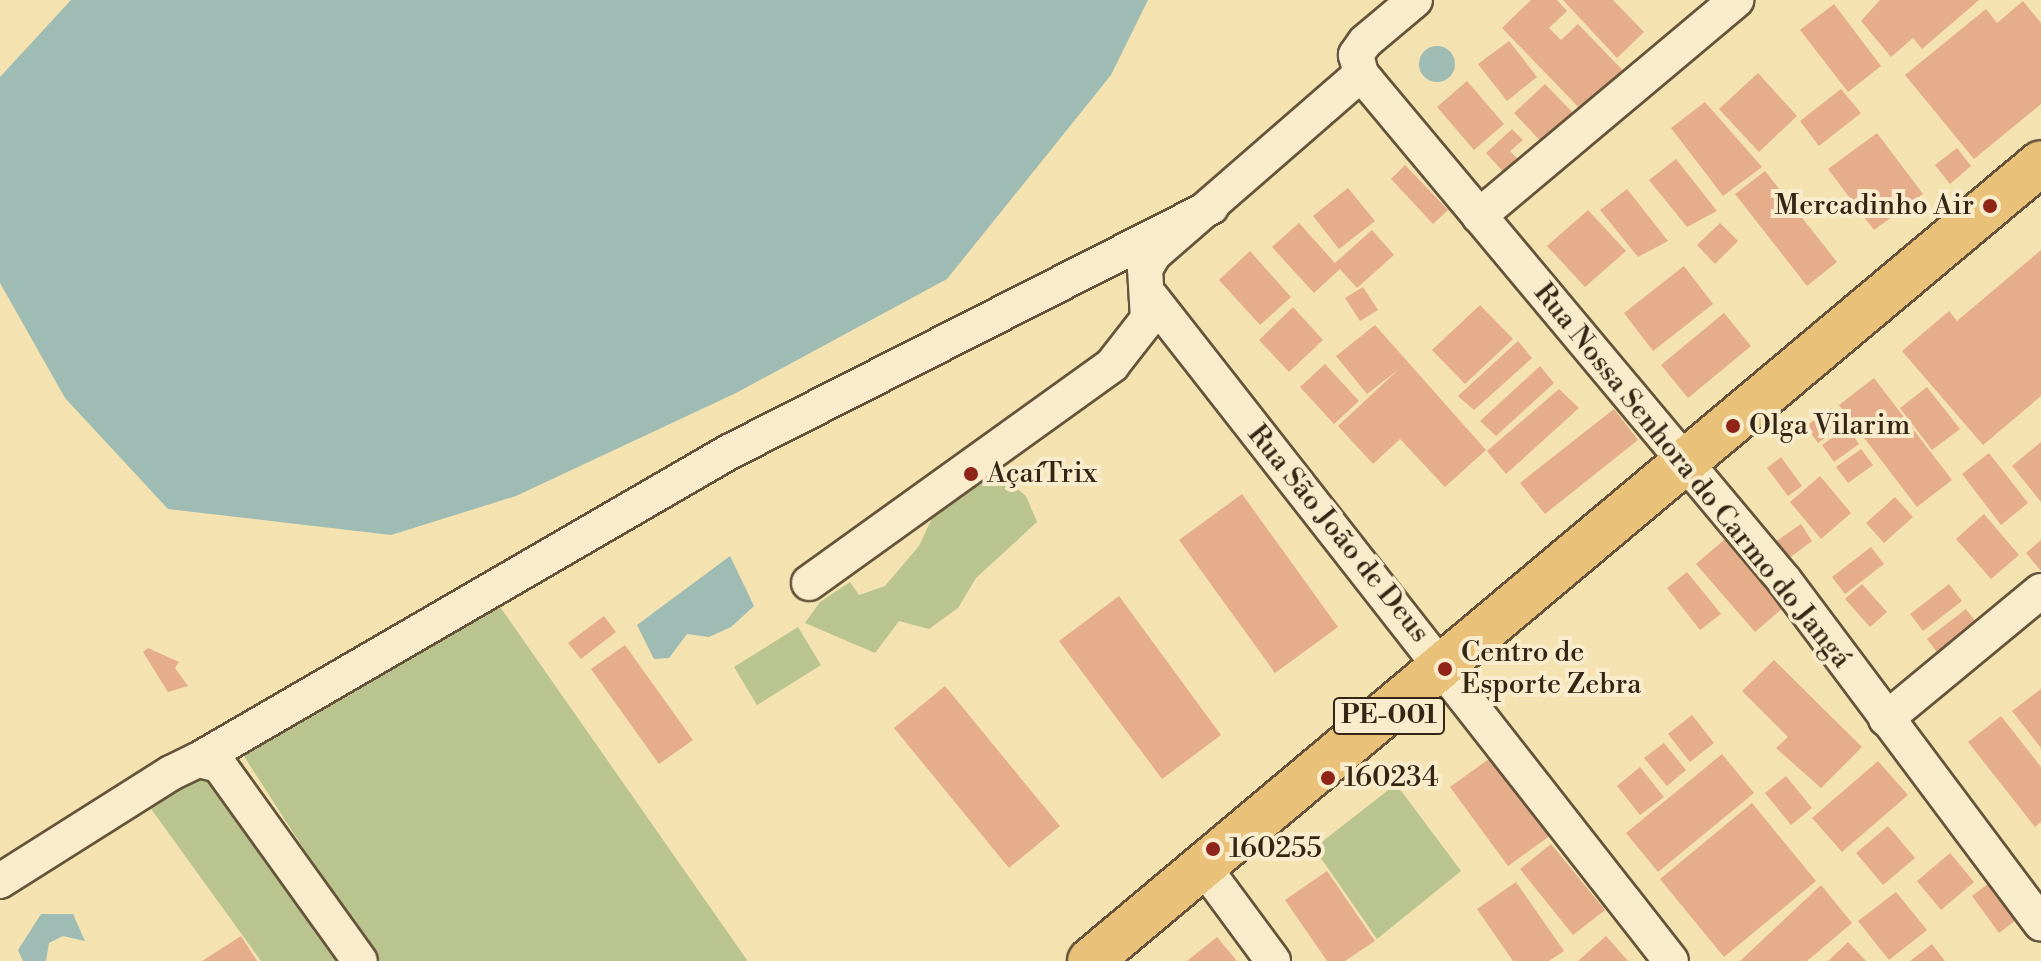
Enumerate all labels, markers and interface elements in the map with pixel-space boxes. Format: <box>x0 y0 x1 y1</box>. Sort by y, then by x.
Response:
place label: Mercadinho Air <box>1774 189 1974 223</box>
marker: Mercadinho Air <box>1981 197 1999 215</box>
street label: Rua Nossa Senhora do Carmo do Jangá <box>1526 277 1858 675</box>
place label: Olga Vilarim <box>1749 409 1910 443</box>
marker: Olga Vilarim <box>1724 417 1742 435</box>
street label: Rua São João de Deus <box>1240 418 1436 650</box>
place label: AçaíTrix <box>987 457 1097 491</box>
marker: AçaíTrix <box>962 465 980 483</box>
place label: Centro de Esporte Zebra <box>1461 636 1641 702</box>
marker: Centro de Esporte Zebra <box>1436 660 1454 678</box>
road number: PE-001 <box>1331 694 1447 738</box>
place label: 160234 <box>1344 761 1439 795</box>
marker: 160234 <box>1319 769 1337 787</box>
place label: 160255 <box>1229 832 1322 866</box>
marker: 160255 <box>1204 840 1222 858</box>

